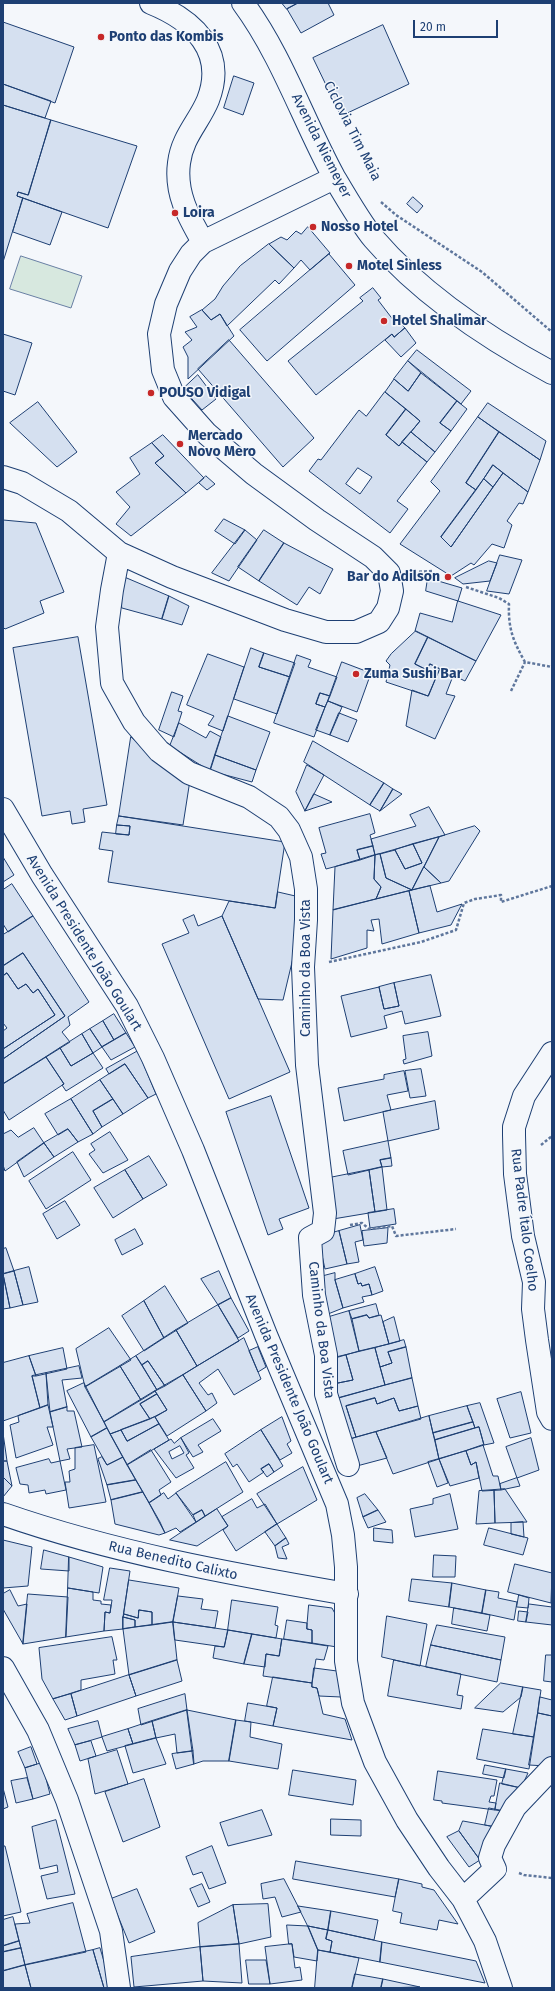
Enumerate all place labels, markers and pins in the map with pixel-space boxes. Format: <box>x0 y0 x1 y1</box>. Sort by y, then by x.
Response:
place label: Ponto das Kombis <box>109 29 224 45</box>
marker: Ponto das Kombis <box>96 32 106 42</box>
place label: Loira <box>183 205 215 221</box>
marker: Loira <box>170 208 180 218</box>
place label: Nosso Hotel <box>321 219 398 235</box>
marker: Nosso Hotel <box>308 222 318 232</box>
place label: Motel Sinless <box>357 258 442 274</box>
marker: Motel Sinless <box>344 261 354 271</box>
place label: Hotel Shalimar <box>392 313 487 329</box>
marker: Hotel Shalimar <box>379 316 389 326</box>
place label: POUSO Vidigal <box>159 385 250 401</box>
marker: POUSO Vidigal <box>146 388 156 398</box>
place label: Mercado Novo Mero <box>188 428 256 460</box>
marker: Mercado Novo Mero <box>175 439 185 449</box>
place label: Bar do Adilson <box>347 569 440 585</box>
marker: Bar do Adilson <box>443 572 453 582</box>
place label: Zuma Sushi Bar <box>364 666 462 682</box>
marker: Zuma Sushi Bar <box>351 669 361 679</box>

